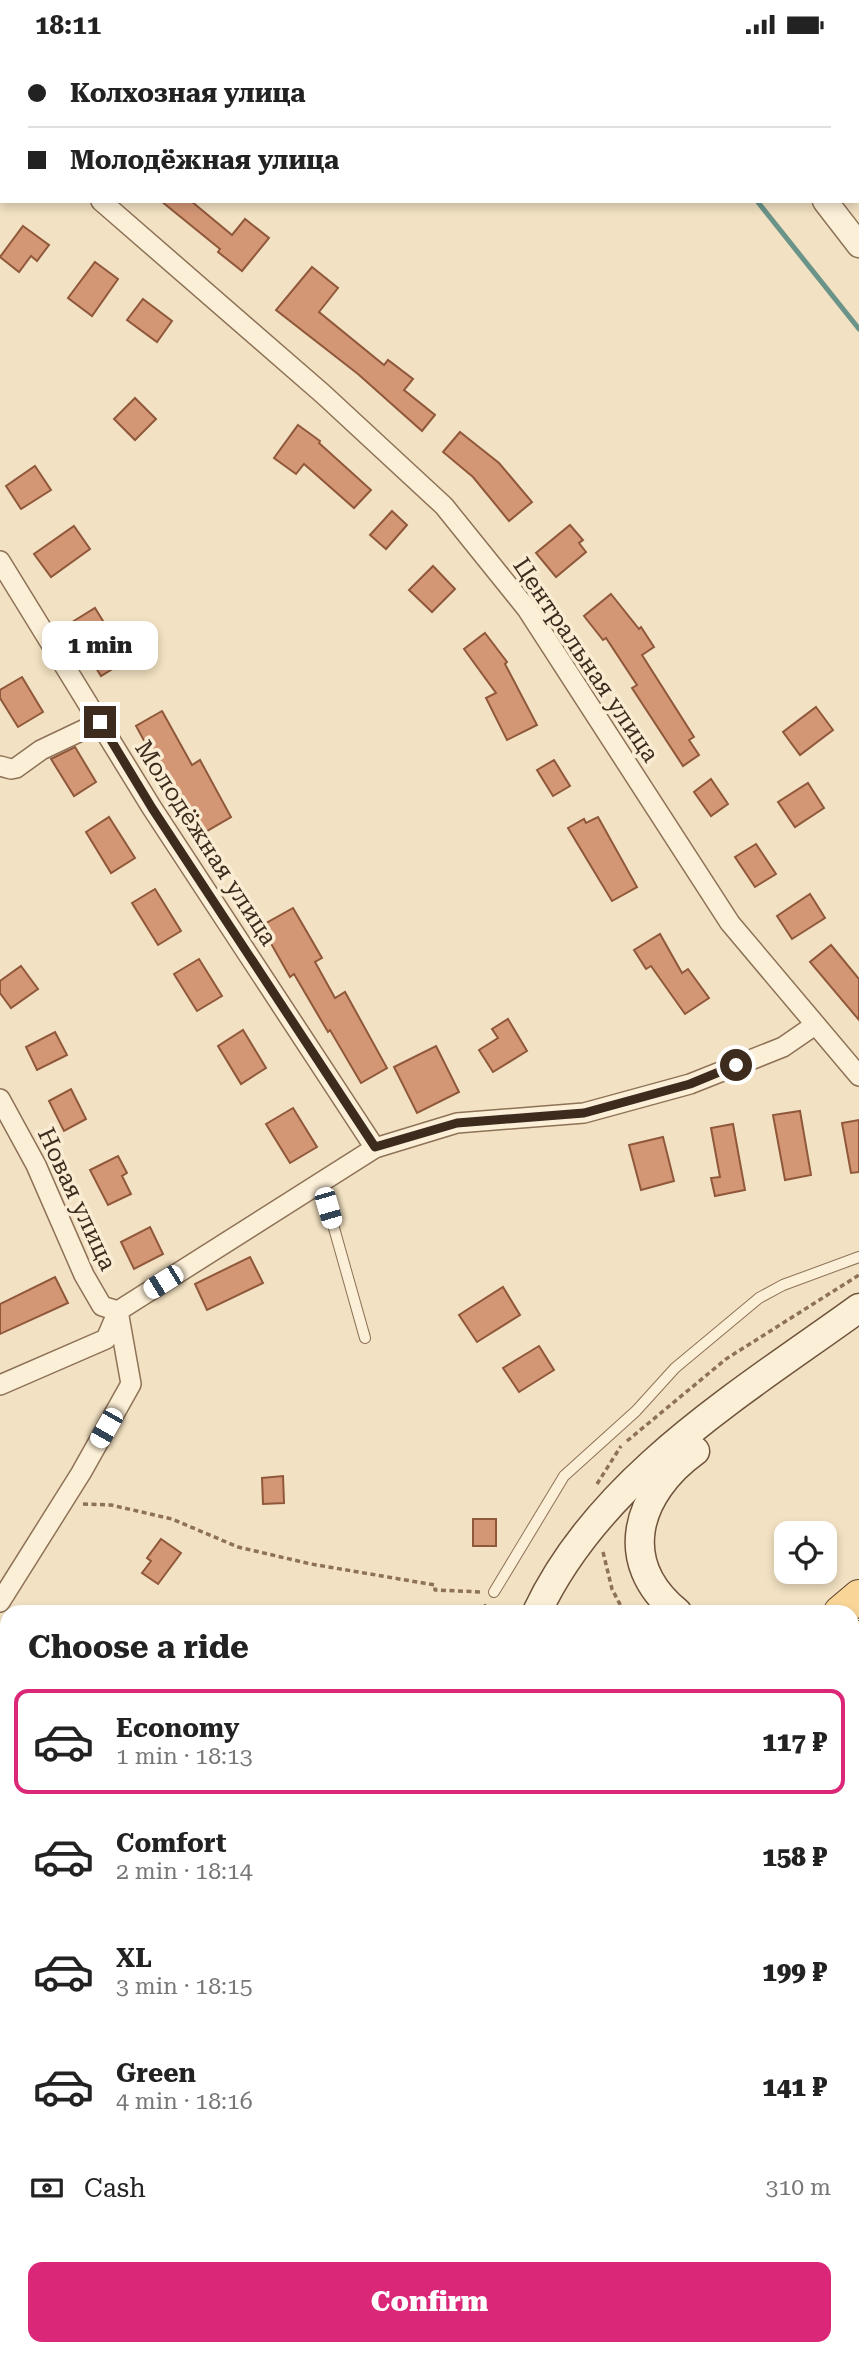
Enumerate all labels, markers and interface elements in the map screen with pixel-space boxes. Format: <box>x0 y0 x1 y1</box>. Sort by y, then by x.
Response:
text: 18:11 <box>35 10 101 40</box>
text: Колхозная улица <box>70 78 306 108</box>
text: Молодёжная улица <box>70 145 339 175</box>
street label: Центральная улица <box>507 553 665 767</box>
callout: 1 min <box>42 621 158 669</box>
text: 1 min <box>68 632 132 659</box>
route end <box>84 706 116 738</box>
street label: Молодёжная улица <box>129 735 283 951</box>
route start <box>720 1049 752 1081</box>
street label: Новая улица <box>32 1123 122 1275</box>
car <box>313 1185 344 1231</box>
car <box>140 1262 187 1302</box>
car <box>87 1405 126 1451</box>
map controls <box>774 1521 837 1584</box>
button: locate <box>774 1521 837 1584</box>
text: Choose a ride <box>28 1628 249 1666</box>
icon: car <box>32 1710 95 1773</box>
text: Economy <box>116 1713 239 1743</box>
text: 117 ₽ <box>762 1727 827 1757</box>
text: 1 min · 18:13 <box>116 1743 253 1770</box>
icon: car <box>32 1825 95 1888</box>
text: Comfort <box>116 1828 226 1858</box>
text: 158 ₽ <box>762 1842 827 1872</box>
text: 2 min · 18:14 <box>116 1858 253 1885</box>
icon: car <box>32 1940 95 2003</box>
text: XL <box>116 1943 152 1973</box>
text: 199 ₽ <box>762 1957 827 1987</box>
text: 3 min · 18:15 <box>116 1973 253 2000</box>
icon: car <box>32 2055 95 2118</box>
text: Green <box>116 2058 196 2088</box>
text: 141 ₽ <box>762 2072 827 2102</box>
text: 4 min · 18:16 <box>116 2088 253 2115</box>
icon: cash <box>28 2169 66 2207</box>
text: Cash <box>84 2173 146 2203</box>
text: 310 m <box>766 2174 831 2201</box>
button: Confirm <box>28 2262 831 2342</box>

